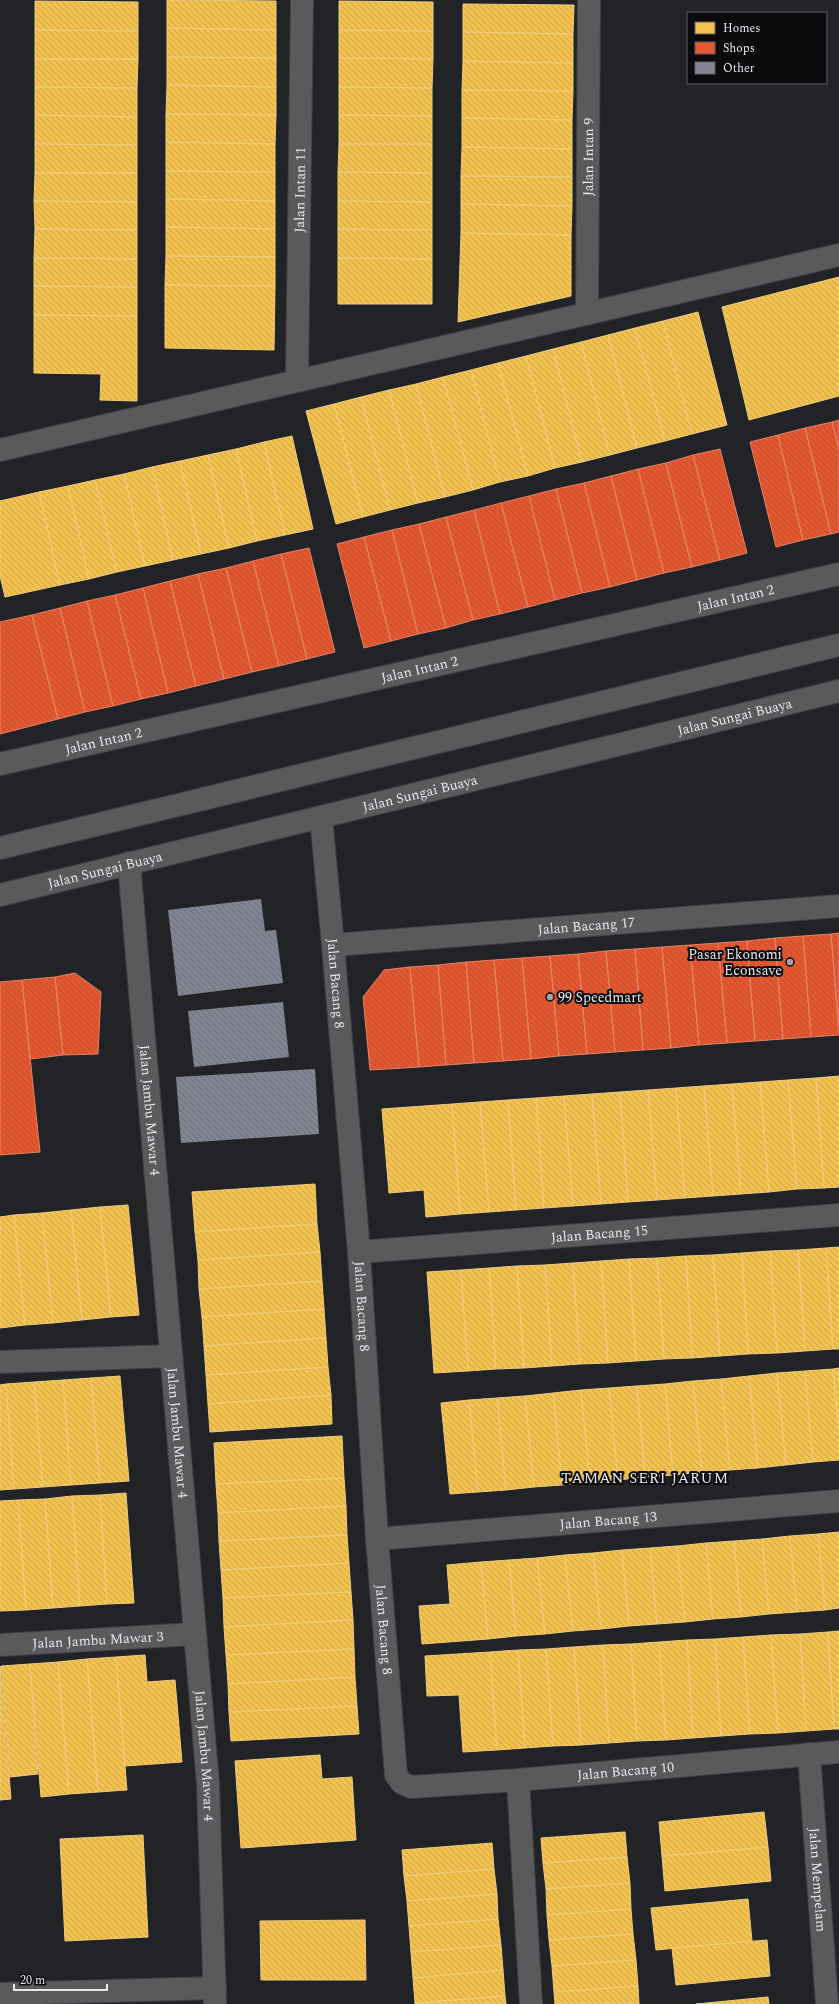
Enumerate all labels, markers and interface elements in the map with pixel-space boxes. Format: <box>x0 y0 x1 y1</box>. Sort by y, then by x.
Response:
legend <box>687 12 827 84</box>
text: Homes <box>723 19 761 38</box>
text: Shops <box>723 39 755 58</box>
text: Other <box>723 59 755 78</box>
street label: Jalan Intan 9 <box>578 118 599 196</box>
street label: Jalan Intan 11 <box>289 147 311 233</box>
street label: Jalan Intan 2 <box>695 579 776 617</box>
street label: Jalan Intan 2 <box>379 651 460 688</box>
street label: Jalan Sungai Buaya <box>675 693 794 741</box>
street label: Jalan Intan 2 <box>63 722 144 760</box>
street label: Jalan Sungai Buaya <box>360 769 480 818</box>
street label: Jalan Sungai Buaya <box>45 846 165 894</box>
street label: Jalan Bacang 17 <box>537 912 636 940</box>
street label: Jalan Bacang 8 <box>321 937 350 1029</box>
place label: Pasar Ekonomi Econsave <box>688 944 782 981</box>
marker: Pasar Ekonomi Econsave <box>785 957 795 967</box>
place label: 99 Speedmart <box>558 987 642 1008</box>
marker: 99 Speedmart <box>545 992 555 1002</box>
street label: Jalan Jambu Mawar 4 <box>134 1044 166 1176</box>
street label: Jalan Bacang 15 <box>550 1220 649 1248</box>
street label: Jalan Bacang 8 <box>349 1261 375 1352</box>
street label: Jalan Jambu Mawar 4 <box>161 1367 193 1499</box>
district label: TAMAN SERI JARUM <box>561 1467 729 1490</box>
street label: Jalan Bacang 13 <box>559 1506 658 1535</box>
street label: Jalan Bacang 8 <box>370 1584 398 1675</box>
street label: Jalan Jambu Mawar 3 <box>32 1626 164 1654</box>
street label: Jalan Jambu Mawar 4 <box>189 1689 219 1822</box>
street label: Jalan Bacang 10 <box>576 1756 675 1786</box>
street label: Jalan Mempelam <box>803 1827 832 1933</box>
scale bar <box>14 1966 107 1992</box>
text: 20 m <box>20 1971 45 1990</box>

